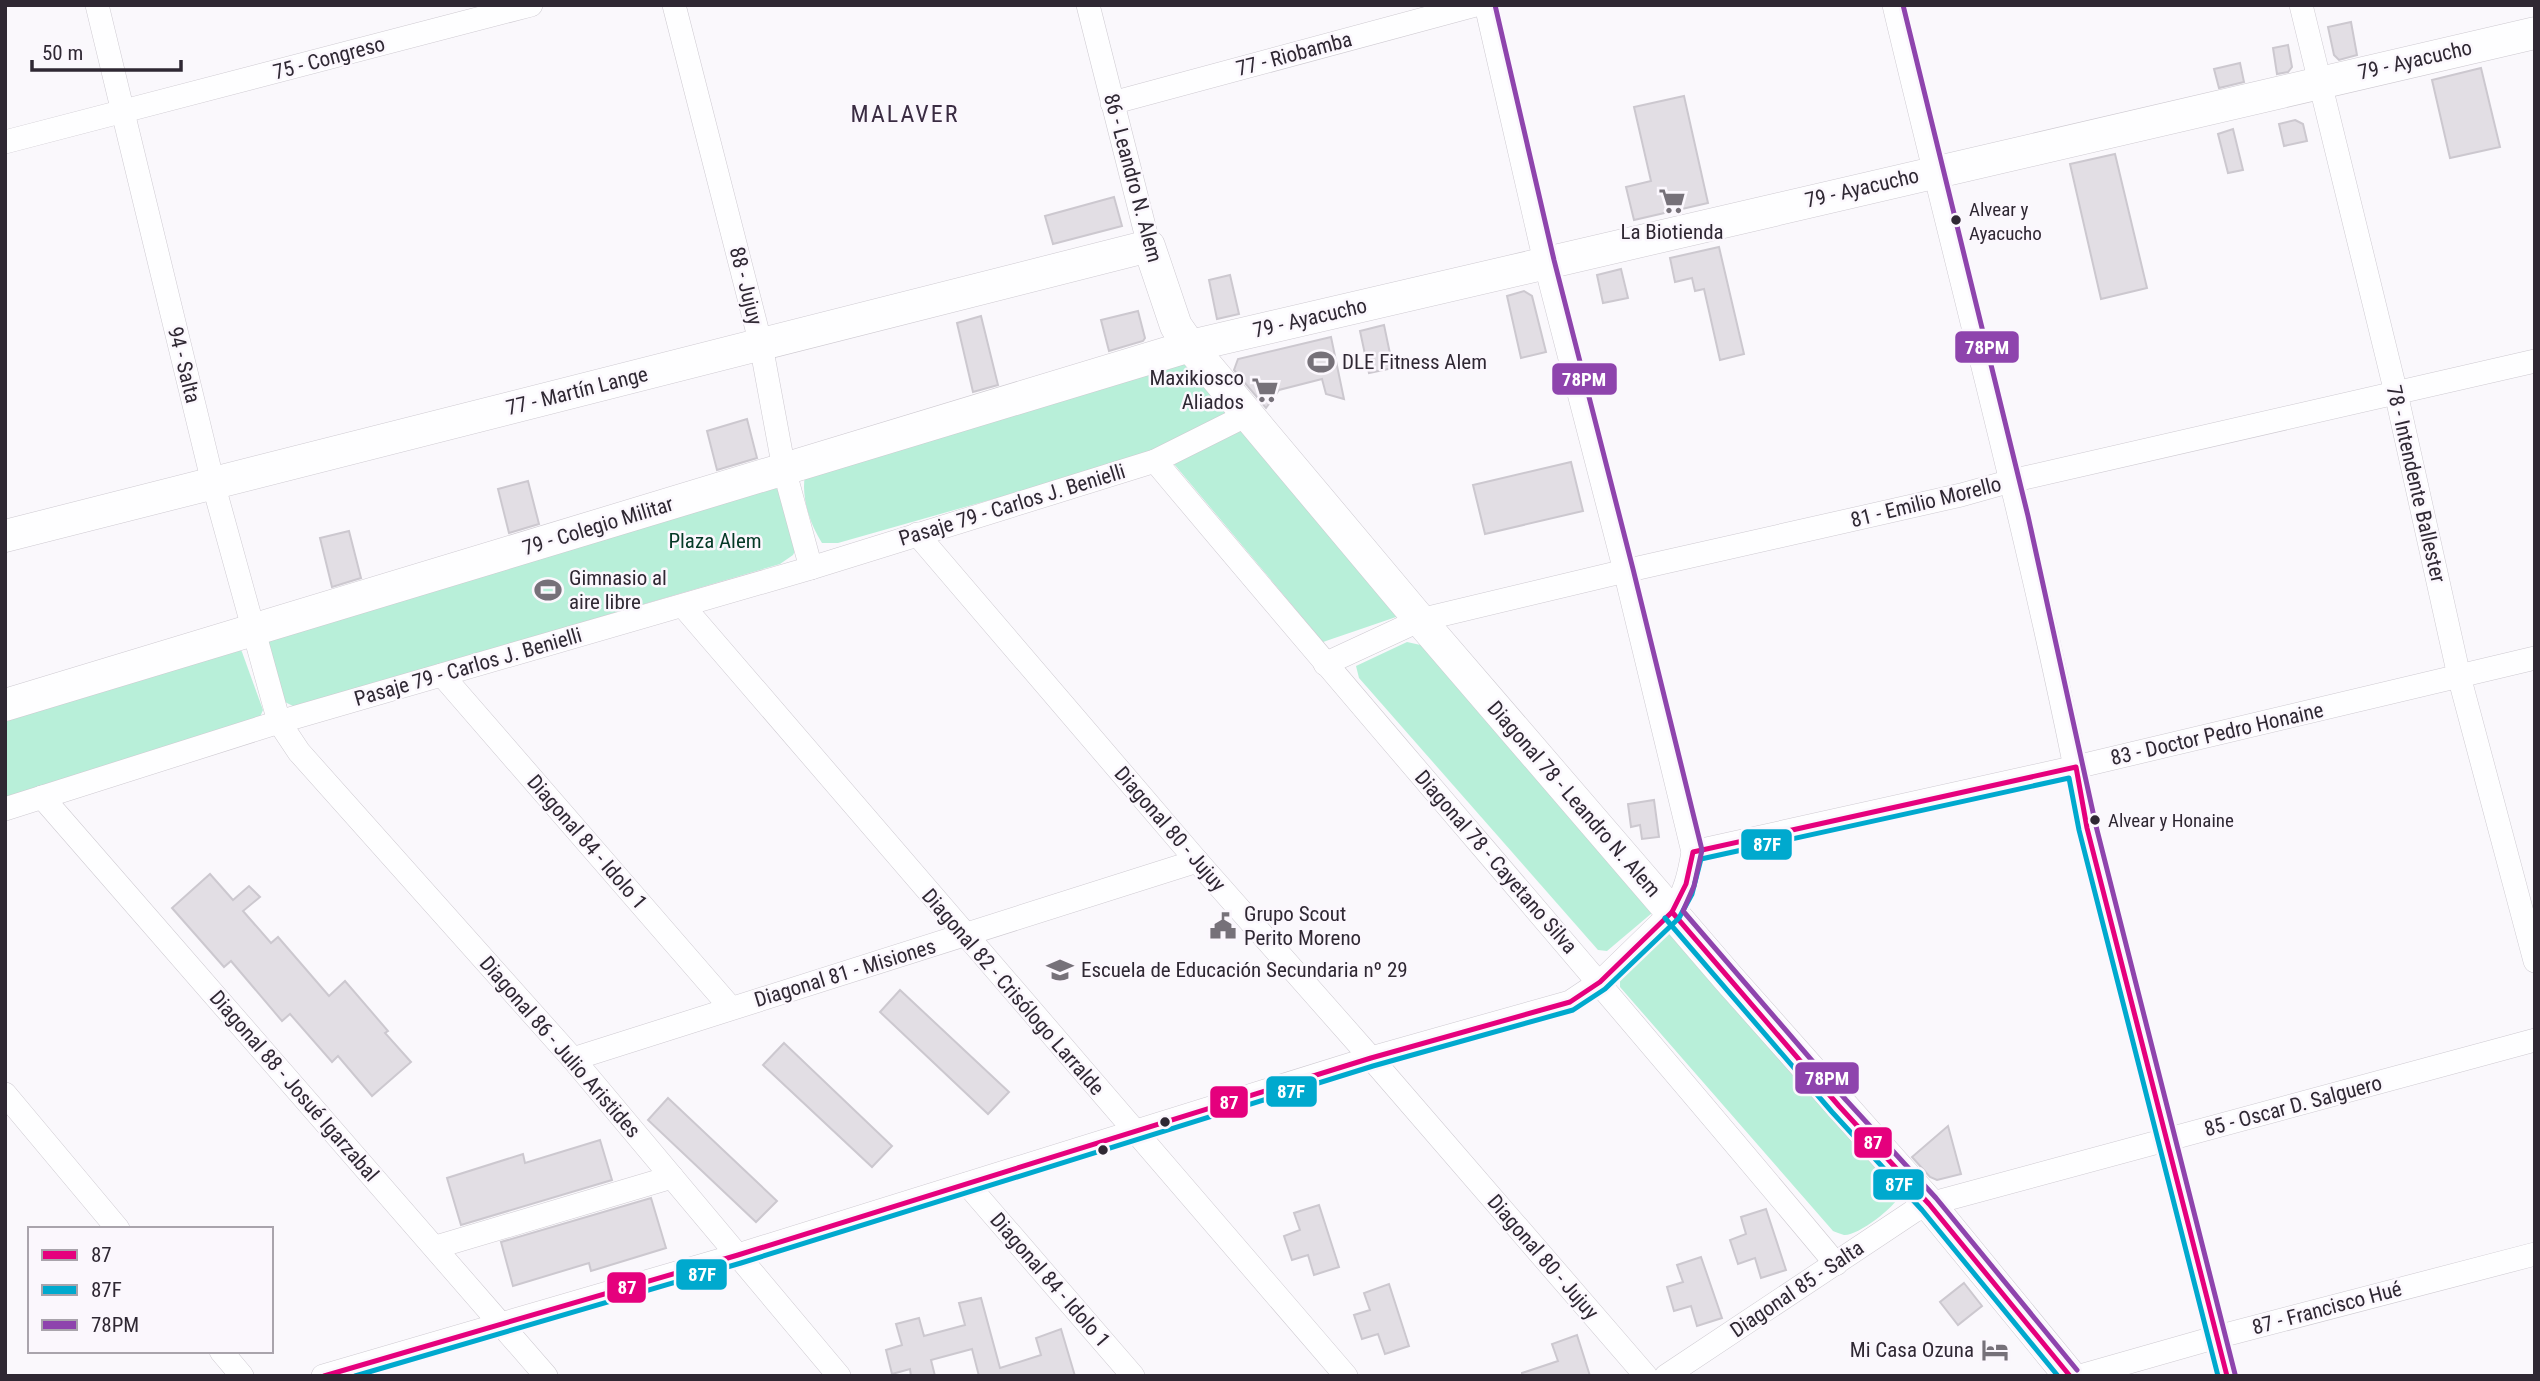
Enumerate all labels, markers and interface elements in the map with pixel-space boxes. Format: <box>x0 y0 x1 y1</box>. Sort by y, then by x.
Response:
street label: 77 - Riobamba <box>1234 27 1354 81</box>
scale bar <box>32 28 180 72</box>
street label: 75 - Congreso <box>270 32 388 84</box>
street label: 79 - Ayacucho <box>2356 35 2474 85</box>
text: 50 m <box>42 41 83 65</box>
street label: 86 - Leandro N. Alem <box>1099 91 1167 265</box>
district label: MALAVER <box>851 100 959 128</box>
street label: 79 - Ayacucho <box>1803 163 1921 213</box>
supermarket icon: La Biotienda <box>1657 186 1687 216</box>
place label: Alvear y Ayacucho <box>1969 198 2042 245</box>
marker: Alvear y Ayacucho <box>1949 213 1963 227</box>
place label: La Biotienda <box>1620 220 1724 244</box>
street label: 88 - Jujuy <box>725 245 767 328</box>
street label: 79 - Ayacucho <box>1251 293 1369 343</box>
street label: 94 - Salta <box>163 324 205 406</box>
line badge: 78PM <box>1954 330 2020 364</box>
text: 78PM <box>1965 336 2009 359</box>
sports icon: DLE Fitness Alem <box>1306 347 1336 377</box>
place label: DLE Fitness Alem <box>1342 350 1487 374</box>
street label: 77 - Martín Lange <box>504 362 650 420</box>
line badge: 78PM <box>1551 362 1618 396</box>
place label: Maxikiosco Aliados <box>1149 366 1244 414</box>
text: 78PM <box>1562 368 1606 391</box>
supermarket icon: Maxikiosco Aliados <box>1250 375 1280 405</box>
street label: 78 - Intendente Ballester <box>2382 383 2450 585</box>
street label: Pasaje 79 - Carlos J. Benielli <box>896 459 1128 551</box>
street label: 81 - Emilio Morello <box>1848 472 2004 532</box>
street label: 79 - Colegio Militar <box>520 492 676 560</box>
park label: Plaza Alem <box>668 529 762 553</box>
place label: Gimnasio al aire libre <box>569 566 667 614</box>
sports icon: Gimnasio al aire libre <box>533 575 563 605</box>
street label: Pasaje 79 - Carlos J. Benielli <box>352 623 584 711</box>
street label: Diagonal 78 - Leandro N. Alem <box>1483 696 1665 902</box>
street label: 83 - Doctor Pedro Honaine <box>2108 698 2326 770</box>
street label: Diagonal 80 - Jujuy <box>1109 762 1231 896</box>
street label: Diagonal 78 - Cayetano Silva <box>1410 766 1582 958</box>
street label: Diagonal 84 - Idolo 1 <box>522 770 652 914</box>
place label: Alvear y Honaine <box>2108 809 2234 832</box>
marker: Alvear y Honaine <box>2088 813 2102 827</box>
line badge: 87F <box>1740 828 1793 861</box>
text: 87F <box>1753 833 1781 856</box>
street label: Diagonal 82 - Crisólogo Larralde <box>917 884 1109 1100</box>
place label: Grupo Scout Perito Moreno <box>1244 902 1361 950</box>
public building icon: Grupo Scout Perito Moreno <box>1208 911 1238 941</box>
street label: Diagonal 81 - Misiones <box>751 934 939 1012</box>
street label: Diagonal 86 - Julio Aristides <box>475 951 645 1143</box>
school or university icon: Escuela de Educación Secundaria nº 29 <box>1045 955 1075 985</box>
place label: Escuela de Educación Secundaria nº 29 <box>1081 958 1408 982</box>
street label: Diagonal 88 - Josué Igarzabal <box>205 986 383 1186</box>
line badge: 78PM <box>1794 1061 1860 1095</box>
text: 78PM <box>1805 1067 1849 1090</box>
street label: 85 - Oscar D. Salguero <box>2202 1071 2384 1141</box>
line badge: 87F <box>1265 1075 1318 1108</box>
text: 87F <box>1277 1080 1305 1103</box>
line badge: 87 <box>1209 1085 1249 1119</box>
text: 87 <box>1219 1091 1239 1114</box>
unlabelled marker <box>1158 1115 1172 1129</box>
line badge: 87 <box>1853 1126 1893 1159</box>
text: 87 <box>1863 1131 1883 1154</box>
unlabelled marker <box>1096 1143 1110 1157</box>
line badge: 87F <box>1872 1168 1925 1201</box>
text: 87F <box>1885 1173 1913 1196</box>
street label: Diagonal 80 - Jujuy <box>1482 1190 1604 1324</box>
street label: Diagonal 84 - Idolo 1 <box>985 1208 1115 1352</box>
legend <box>28 1227 273 1353</box>
street label: Diagonal 85 - Salta <box>1726 1236 1868 1342</box>
text: 87 <box>91 1243 112 1267</box>
line badge: 87F <box>675 1258 728 1291</box>
text: 87F <box>688 1263 716 1286</box>
line badge: 87 <box>606 1271 647 1304</box>
text: 87 <box>617 1276 637 1299</box>
street label: 87 - Francisco Hué <box>2250 1276 2405 1339</box>
text: 87F <box>91 1278 122 1302</box>
text: 78PM <box>91 1313 139 1337</box>
hotel icon: Mi Casa Ozuna <box>1980 1335 2010 1365</box>
place label: Mi Casa Ozuna <box>1850 1338 1974 1362</box>

